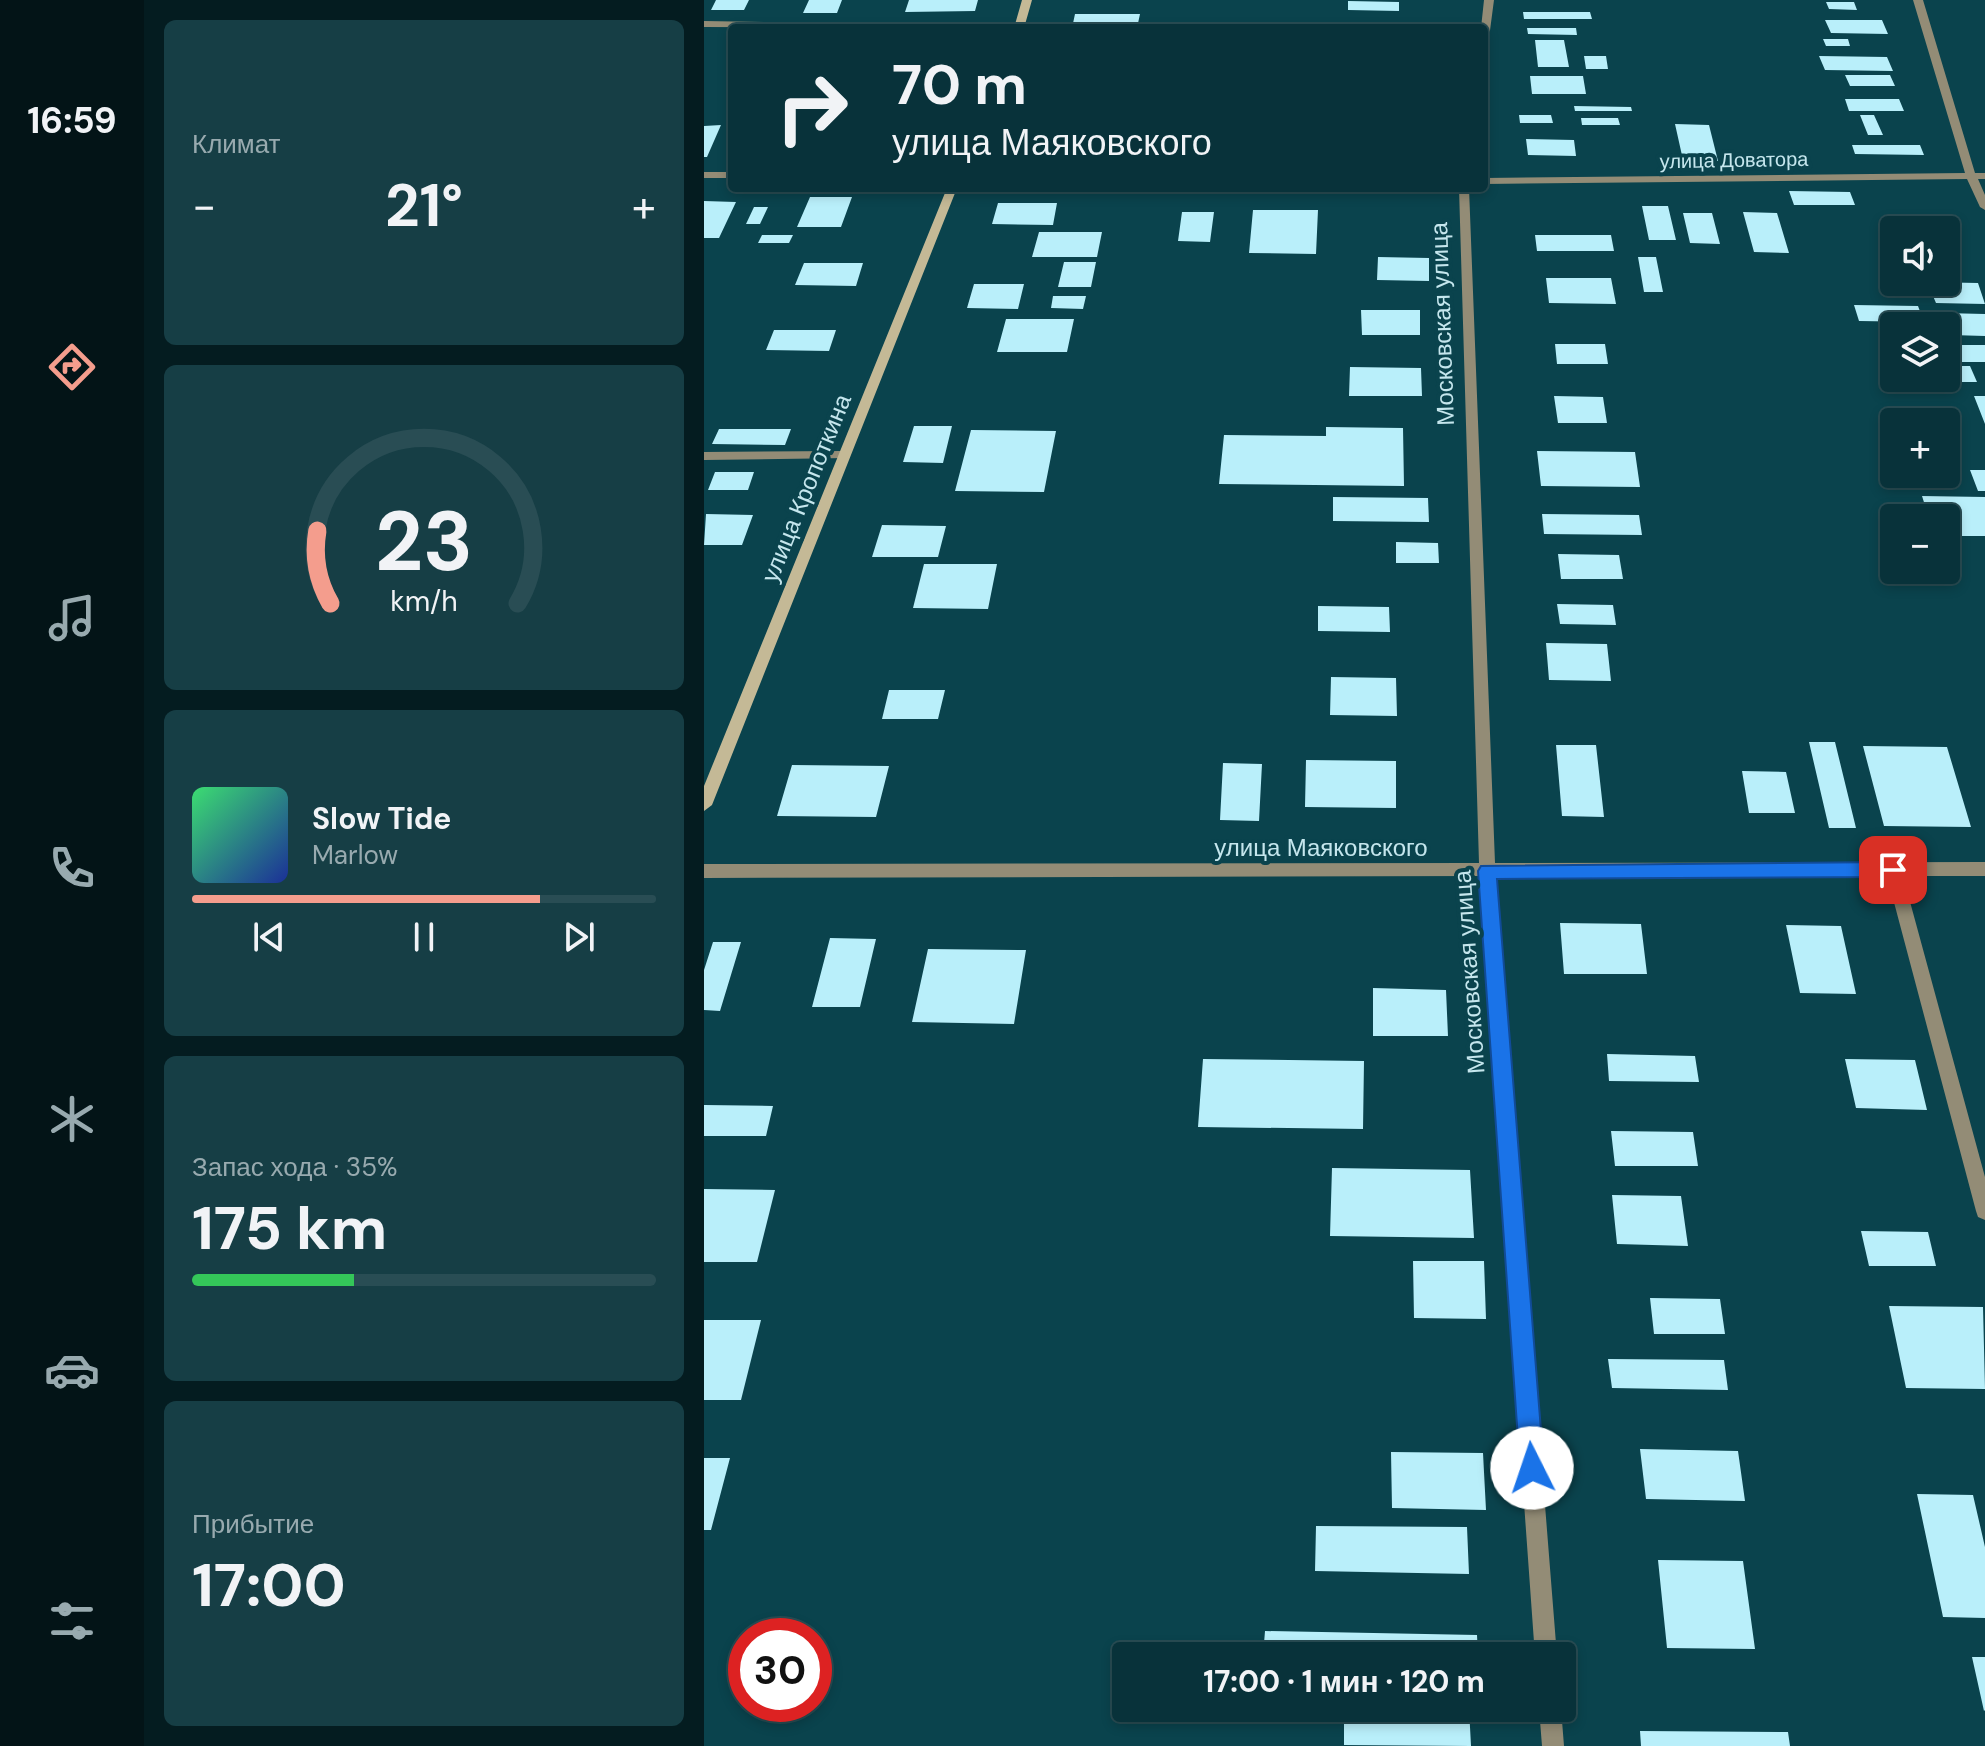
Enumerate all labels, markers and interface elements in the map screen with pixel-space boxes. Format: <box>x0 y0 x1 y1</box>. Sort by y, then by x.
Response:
text: 70 m <box>892 48 1027 121</box>
icon: right <box>760 56 864 160</box>
text: 16:59 <box>27 97 117 144</box>
text: улица Маяковского <box>892 119 1212 166</box>
text: Климат <box>192 127 281 161</box>
street label: улица Доватора <box>1659 146 1809 174</box>
text: 21° <box>385 166 463 245</box>
text: − <box>192 177 216 235</box>
text: + <box>632 177 656 235</box>
map controls <box>1880 216 1960 584</box>
button: sound <box>1880 216 1960 296</box>
street label: Московская улица <box>1423 221 1461 426</box>
button: layers <box>1880 312 1960 392</box>
icon: directions <box>44 339 100 395</box>
street label: улица Кропоткина <box>754 389 858 587</box>
button: + <box>1880 408 1960 488</box>
text: 23 <box>375 486 473 595</box>
button: − <box>1880 504 1960 584</box>
text: km/h <box>390 583 458 620</box>
icon: music <box>44 590 100 646</box>
text: Slow Tide <box>312 799 451 838</box>
street label: улица Маяковского <box>1214 832 1428 863</box>
pin <box>1859 836 1927 904</box>
text: Marlow <box>312 838 398 872</box>
icon: phone <box>44 840 100 896</box>
icon: arrive <box>1871 848 1915 892</box>
street label: Московская улица <box>1446 869 1492 1075</box>
icon: previous <box>247 915 291 959</box>
icon: pause <box>402 915 446 959</box>
icon: next <box>557 915 601 959</box>
icon: climate <box>44 1091 100 1147</box>
text: Запас хода · 35% <box>192 1150 398 1184</box>
text: 175 km <box>192 1189 387 1268</box>
icon: car <box>44 1342 100 1398</box>
position arrow <box>1490 1426 1574 1510</box>
text: Прибытие <box>192 1507 314 1541</box>
text: 17:00 <box>192 1546 346 1625</box>
icon: filters <box>44 1593 100 1649</box>
speed limit sign: 30 <box>728 1618 832 1722</box>
text: 17:00 · 1 мин · 120 m <box>1203 1662 1485 1701</box>

